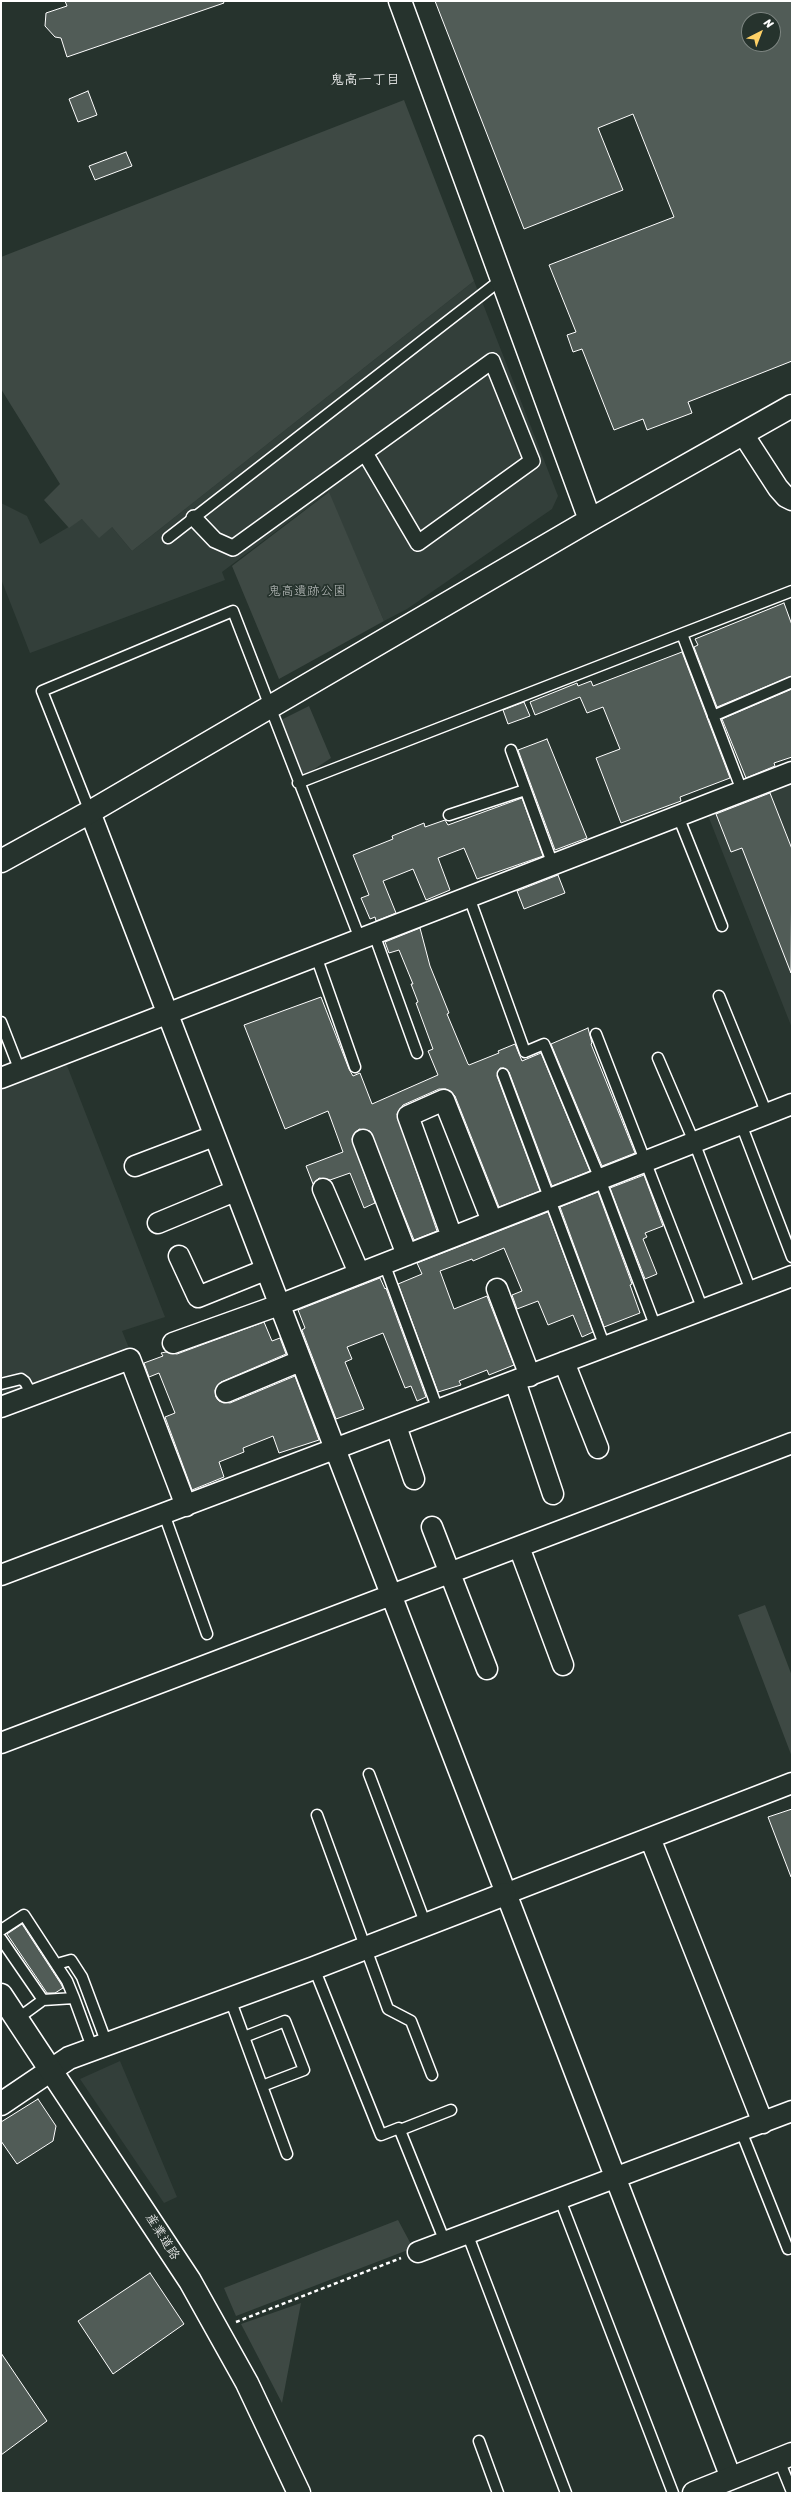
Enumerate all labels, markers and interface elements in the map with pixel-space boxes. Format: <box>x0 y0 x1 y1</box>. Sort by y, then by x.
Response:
north arrow <box>741 12 781 52</box>
text: N <box>760 14 778 33</box>
district label: 鬼高一丁目 <box>330 72 400 88</box>
park label: 鬼高遺跡公園 <box>268 584 346 600</box>
street label: 産業道路 <box>142 2211 182 2263</box>

